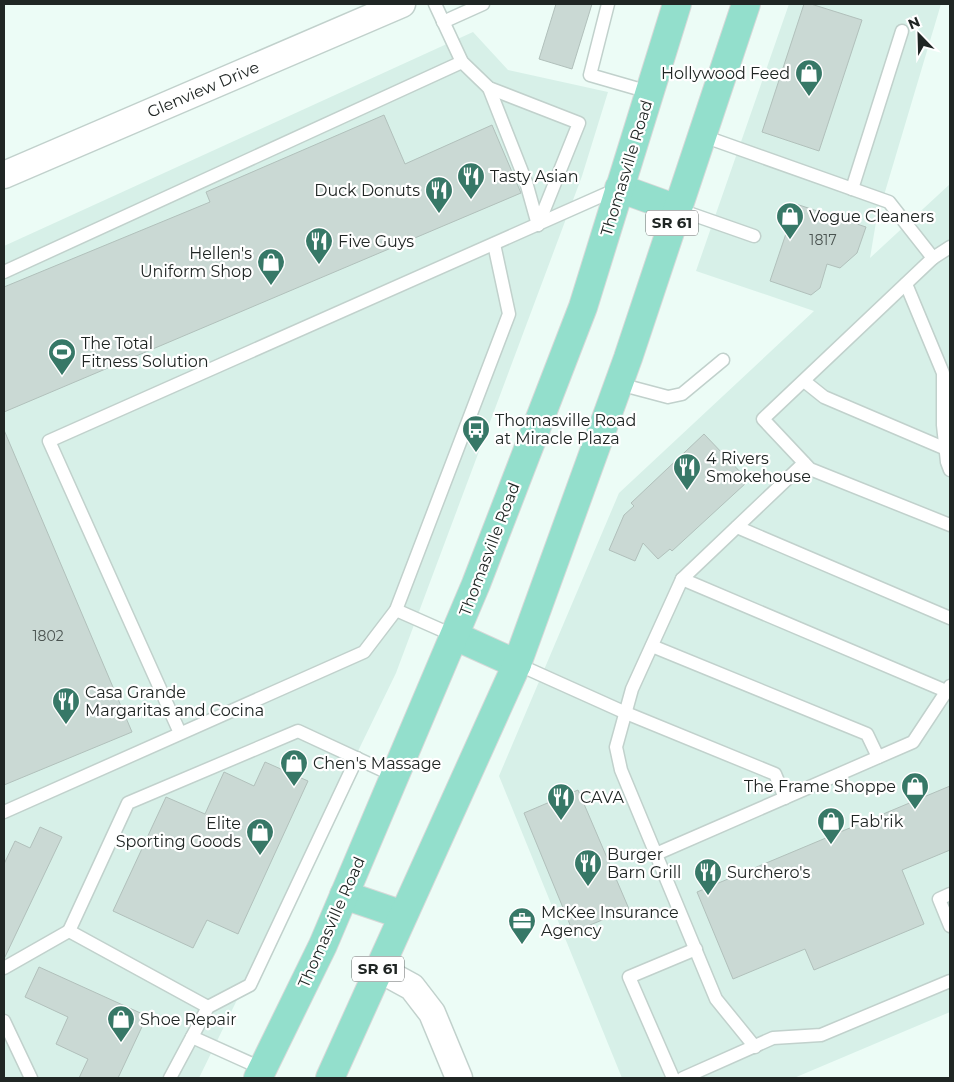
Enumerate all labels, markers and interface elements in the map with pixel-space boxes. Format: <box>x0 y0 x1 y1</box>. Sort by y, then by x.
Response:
north arrow <box>894 10 944 60</box>
text: N <box>905 13 923 34</box>
street label: Glenview Drive <box>144 57 262 122</box>
shop icon: Hollywood Feed <box>794 58 824 97</box>
place label: Hollywood Feed <box>661 64 790 83</box>
street label: Thomasville Road <box>597 98 656 239</box>
restaurant icon: Tasty Asian <box>456 161 486 200</box>
place label: Tasty Asian <box>490 167 579 186</box>
restaurant icon: Duck Donuts <box>424 175 454 214</box>
place label: Duck Donuts <box>314 181 420 200</box>
shop icon: Vogue Cleaners <box>775 201 805 240</box>
place label: Vogue Cleaners <box>809 207 934 226</box>
road number: SR 61 <box>646 210 698 236</box>
restaurant icon: Five Guys <box>304 226 334 265</box>
house number: 1817 <box>809 231 837 249</box>
place label: Five Guys <box>338 232 414 251</box>
place label: Hellen's Uniform Shop <box>140 244 252 281</box>
shop icon: Hellen's Uniform Shop <box>256 247 286 286</box>
place label: The Total Fitness Solution <box>81 334 209 371</box>
sports icon: The Total Fitness Solution <box>47 337 77 376</box>
place label: Thomasville Road at Miracle Plaza <box>495 411 636 448</box>
bus stop icon: Thomasville Road at Miracle Plaza <box>461 414 491 453</box>
place label: 4 Rivers Smokehouse <box>706 449 811 486</box>
restaurant icon: 4 Rivers Smokehouse <box>672 452 702 491</box>
street label: Thomasville Road <box>455 480 524 619</box>
house number: 1802 <box>32 627 64 645</box>
place label: Casa Grande Margaritas and Cocina <box>85 683 264 720</box>
restaurant icon: Casa Grande Margaritas and Cocina <box>51 686 81 725</box>
shop icon: Chen's Massage <box>279 748 309 787</box>
place label: Chen's Massage <box>313 754 441 773</box>
shop icon: The Frame Shoppe <box>900 771 930 810</box>
place label: The Frame Shoppe <box>744 777 896 796</box>
restaurant icon: CAVA <box>546 782 576 821</box>
place label: CAVA <box>580 788 625 807</box>
shop icon: Fab'rik <box>816 806 846 845</box>
place label: Fab'rik <box>850 812 904 831</box>
place label: Elite Sporting Goods <box>116 814 241 851</box>
shop icon: Elite Sporting Goods <box>245 817 275 856</box>
place label: Burger Barn Grill <box>607 845 681 882</box>
restaurant icon: Burger Barn Grill <box>573 848 603 887</box>
street label: Thomasville Road <box>294 854 369 991</box>
restaurant icon: Surchero's <box>693 857 723 896</box>
place label: Surchero's <box>727 863 810 882</box>
place label: McKee Insurance Agency <box>541 903 679 940</box>
office icon: McKee Insurance Agency <box>507 906 537 945</box>
road number: SR 61 <box>352 956 404 982</box>
shop icon: Shoe Repair <box>106 1004 136 1043</box>
place label: Shoe Repair <box>140 1010 237 1029</box>

